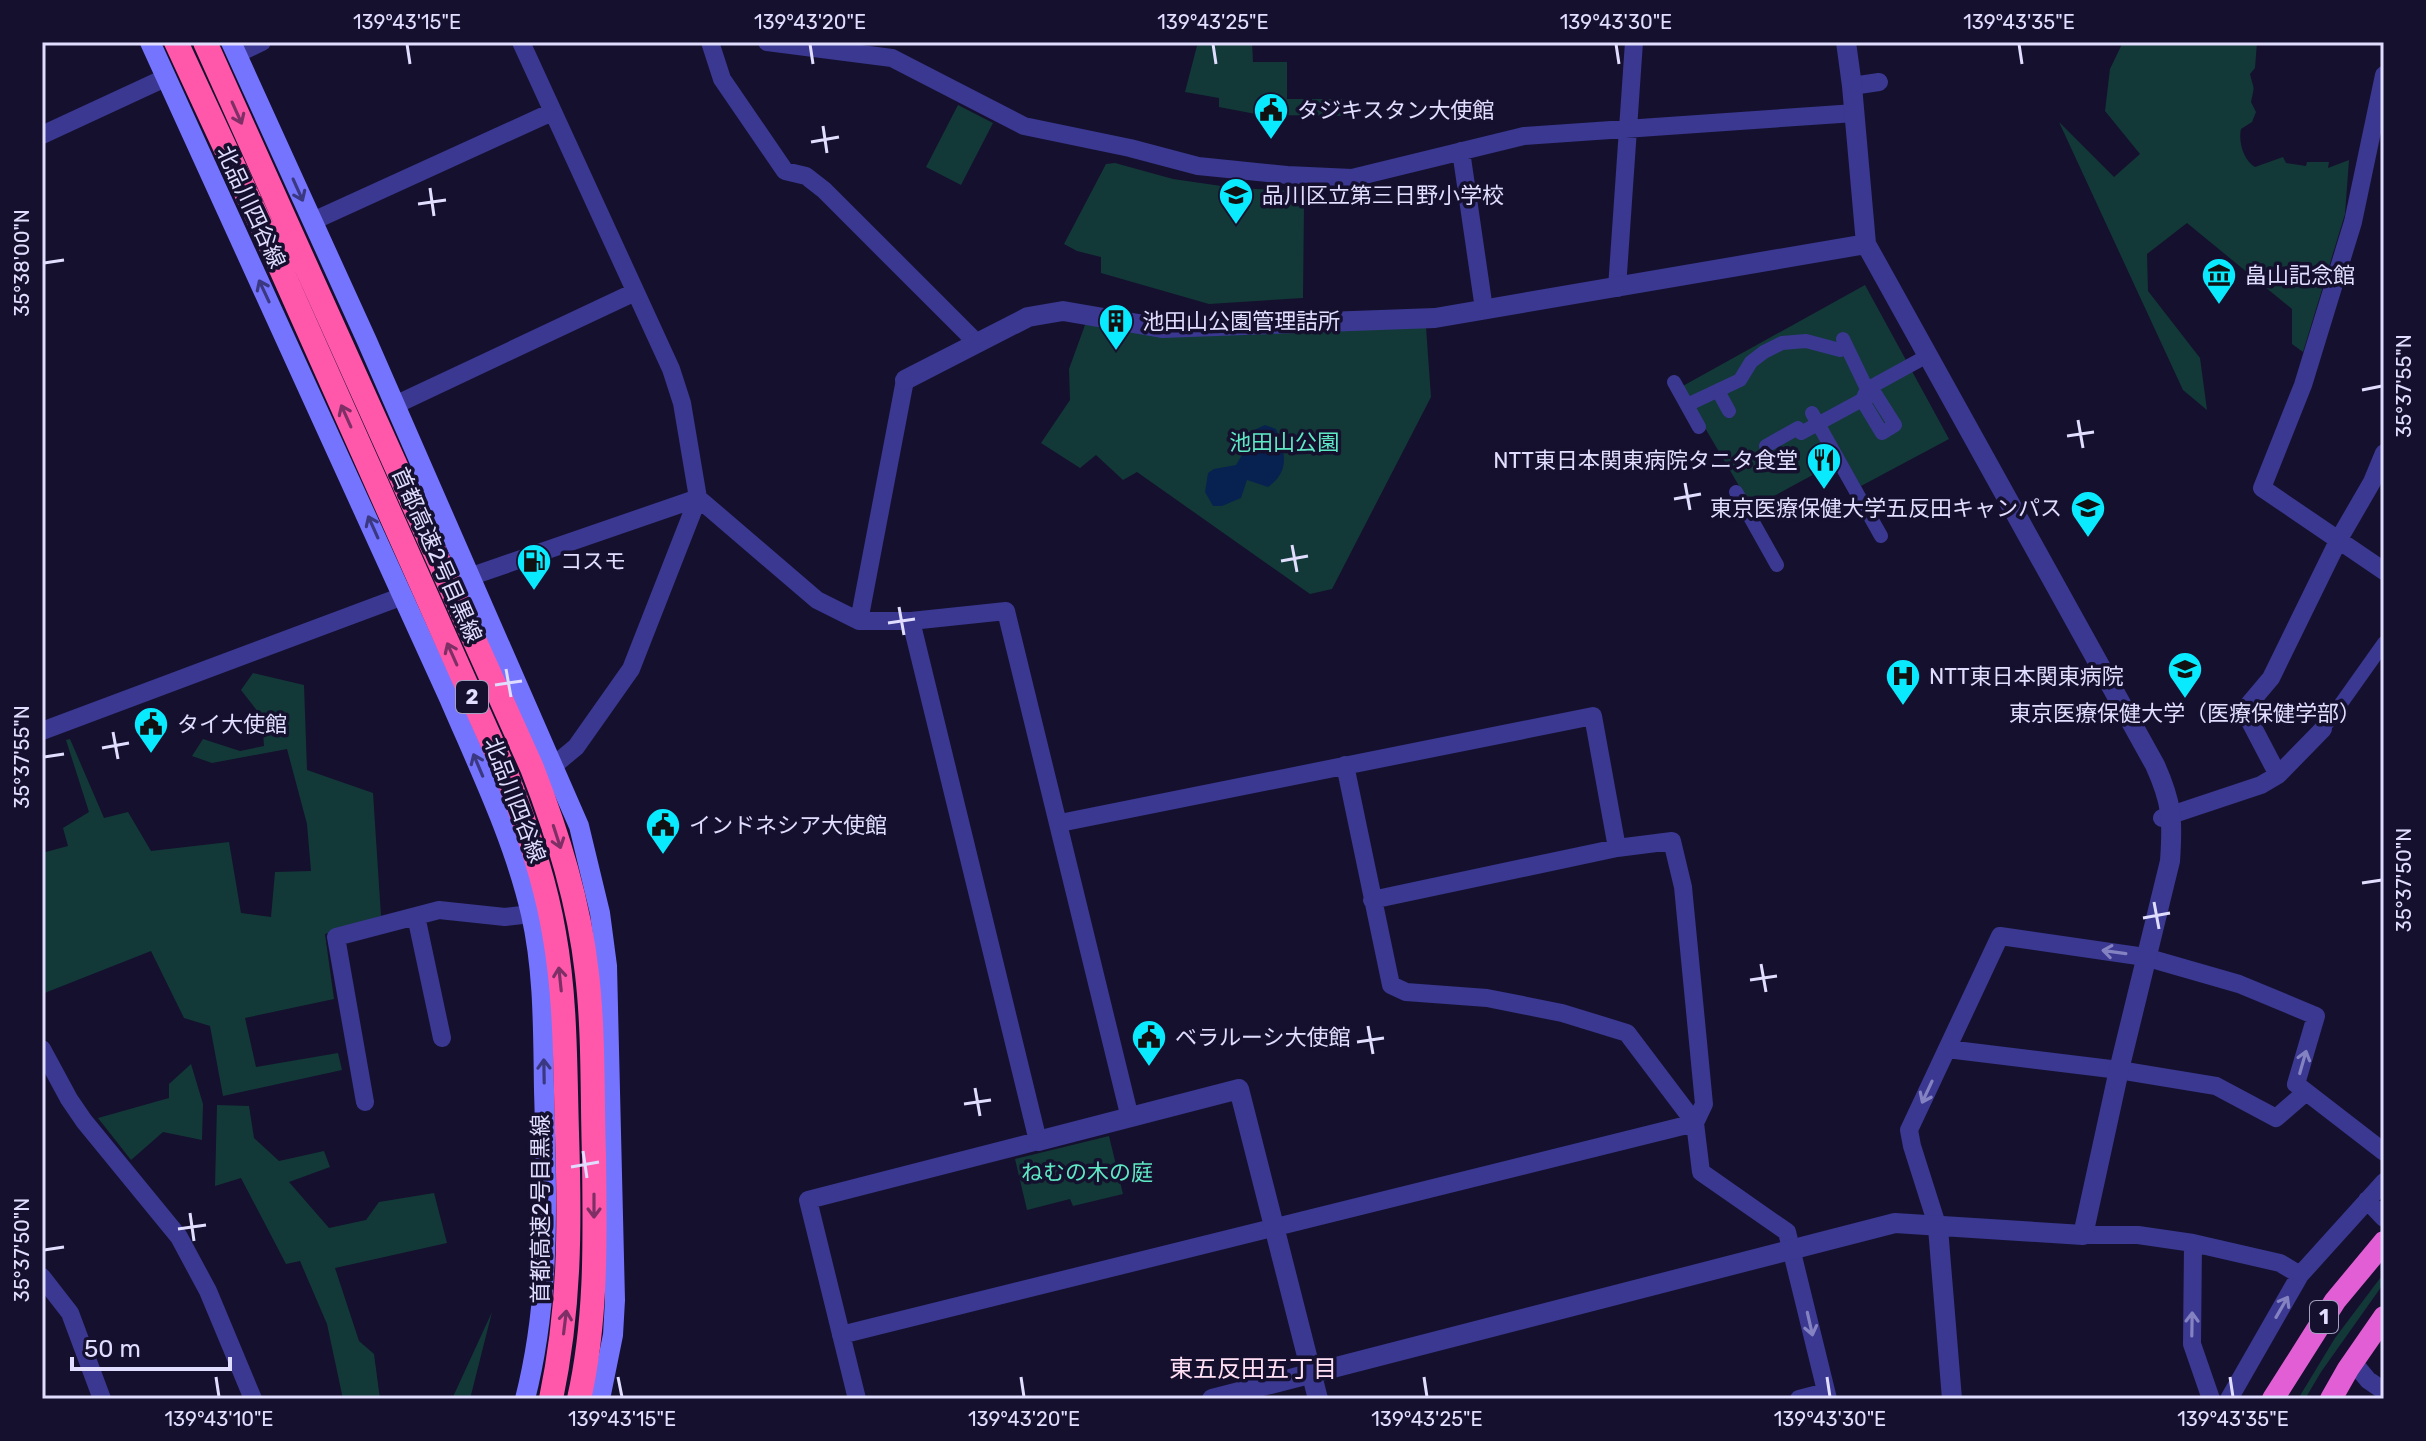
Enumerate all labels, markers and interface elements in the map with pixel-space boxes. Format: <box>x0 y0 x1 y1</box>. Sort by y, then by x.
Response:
text: 139°43'15"E <box>353 10 461 34</box>
text: 139°43'20"E <box>754 10 866 34</box>
text: 139°43'25"E <box>1157 10 1269 34</box>
text: 139°43'30"E <box>1560 10 1672 34</box>
text: 139°43'35"E <box>1963 10 2075 34</box>
public building icon: タジキスタン大使館 <box>1252 91 1290 141</box>
place label: タジキスタン大使館 <box>1297 97 1494 124</box>
one-way arrow <box>231 100 246 125</box>
street label: 北品川四谷線 <box>211 141 291 273</box>
school or university icon: 品川区立第三日野小学校 <box>1217 176 1255 226</box>
one-way arrow <box>291 177 306 201</box>
place label: 品川区立第三日野小学校 <box>1262 182 1504 209</box>
text: 35°38'00"N <box>10 209 34 317</box>
museum icon: 畠山記念館 <box>2200 256 2238 306</box>
place label: 畠山記念館 <box>2245 262 2355 289</box>
one-way arrow <box>256 279 271 303</box>
building icon: 池田山公園管理詰所 <box>1097 302 1135 352</box>
place label: 池田山公園管理詰所 <box>1142 308 1340 335</box>
text: 35°37'55"N <box>2392 334 2416 438</box>
one-way arrow <box>338 405 353 429</box>
park label: 池田山公園 <box>1229 429 1339 456</box>
restaurant icon: NTT東日本関東病院タニタ食堂 <box>1805 441 1843 491</box>
place label: NTT東日本関東病院タニタ食堂 <box>1493 447 1798 474</box>
street label: 首都高速2号目黒線 <box>386 463 488 647</box>
school or university icon: 東京医療保健大学五反田キャンパス <box>2069 489 2107 539</box>
place label: 東京医療保健大学五反田キャンパス <box>1710 495 2062 522</box>
one-way arrow <box>364 516 379 540</box>
fuel station icon: コスモ <box>515 542 553 592</box>
place label: コスモ <box>560 548 626 575</box>
one-way arrow <box>444 642 459 666</box>
school or university icon: 東京医療保健大学（医療保健学部） <box>2166 650 2204 700</box>
hospital icon: NTT東日本関東病院 <box>1884 657 1922 707</box>
place label: NTT東日本関東病院 <box>1929 663 2124 690</box>
road number: 2 <box>456 681 488 713</box>
place label: 東京医療保健大学（医療保健学部） <box>2009 700 2361 727</box>
text: 35°37'55"N <box>10 705 34 809</box>
public building icon: タイ大使館 <box>132 705 170 755</box>
place label: タイ大使館 <box>177 711 287 738</box>
street label: 北品川四谷線 <box>479 734 551 866</box>
one-way arrow <box>469 753 484 778</box>
public building icon: インドネシア大使館 <box>644 806 682 856</box>
place label: インドネシア大使館 <box>689 812 887 839</box>
one-way arrow <box>551 824 566 849</box>
text: 35°37'50"N <box>2392 828 2416 932</box>
one-way arrow <box>2102 944 2127 959</box>
one-way arrow <box>553 966 568 992</box>
public building icon: ベラルーシ大使館 <box>1130 1018 1168 1068</box>
place label: ベラルーシ大使館 <box>1175 1024 1351 1051</box>
one-way arrow <box>2296 1049 2311 1075</box>
one-way arrow <box>536 1058 552 1085</box>
one-way arrow <box>1919 1080 1934 1104</box>
street label: 首都高速2号目黒線 <box>527 1115 554 1303</box>
park label: ねむの木の庭 <box>1021 1159 1153 1186</box>
one-way arrow <box>586 1192 602 1219</box>
text: 35°37'50"N <box>10 1198 34 1302</box>
one-way arrow <box>2274 1296 2290 1319</box>
road number: 1 <box>2310 1301 2338 1333</box>
one-way arrow <box>557 1309 572 1336</box>
one-way arrow <box>1803 1311 1818 1337</box>
one-way arrow <box>2184 1311 2200 1338</box>
scale bar <box>72 1321 230 1371</box>
text: 50 m <box>84 1335 141 1363</box>
district label: 東五反田五丁目 <box>1169 1355 1337 1383</box>
text: 139°43'10"E <box>164 1407 274 1431</box>
text: 139°43'15"E <box>568 1407 676 1431</box>
text: 139°43'20"E <box>968 1407 1080 1431</box>
text: 139°43'25"E <box>1371 1407 1483 1431</box>
text: 139°43'30"E <box>1774 1407 1886 1431</box>
text: 139°43'35"E <box>2177 1407 2289 1431</box>

